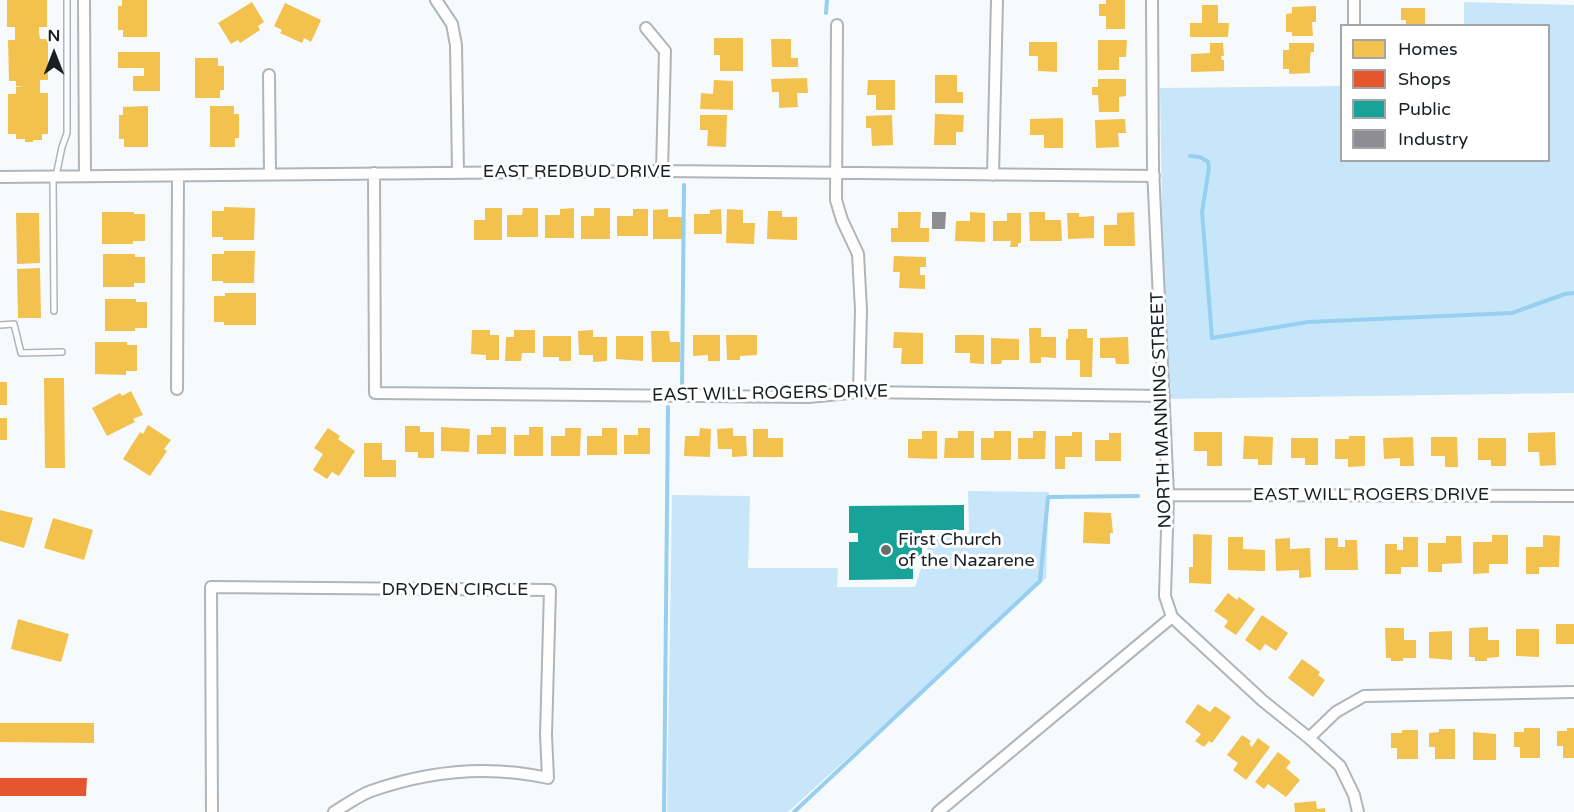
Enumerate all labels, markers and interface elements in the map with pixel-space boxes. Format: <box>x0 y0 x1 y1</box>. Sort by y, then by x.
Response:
north arrow <box>24 24 84 84</box>
legend <box>1340 24 1550 162</box>
text: N <box>48 26 60 46</box>
text: Homes <box>1398 38 1458 60</box>
text: Shops <box>1398 68 1451 90</box>
text: Public <box>1398 98 1451 120</box>
text: Industry <box>1398 128 1468 150</box>
street label: EAST REDBUD DRIVE <box>483 161 671 183</box>
street label: NORTH MANNING STREET <box>1147 291 1177 529</box>
street label: EAST WILL ROGERS DRIVE <box>652 381 888 407</box>
street label: EAST WILL ROGERS DRIVE <box>1253 484 1489 506</box>
place label: First Church of the Nazarene <box>898 529 1035 572</box>
marker: First Church of the Nazarene <box>879 543 893 557</box>
street label: DRYDEN CIRCLE <box>382 579 528 601</box>

